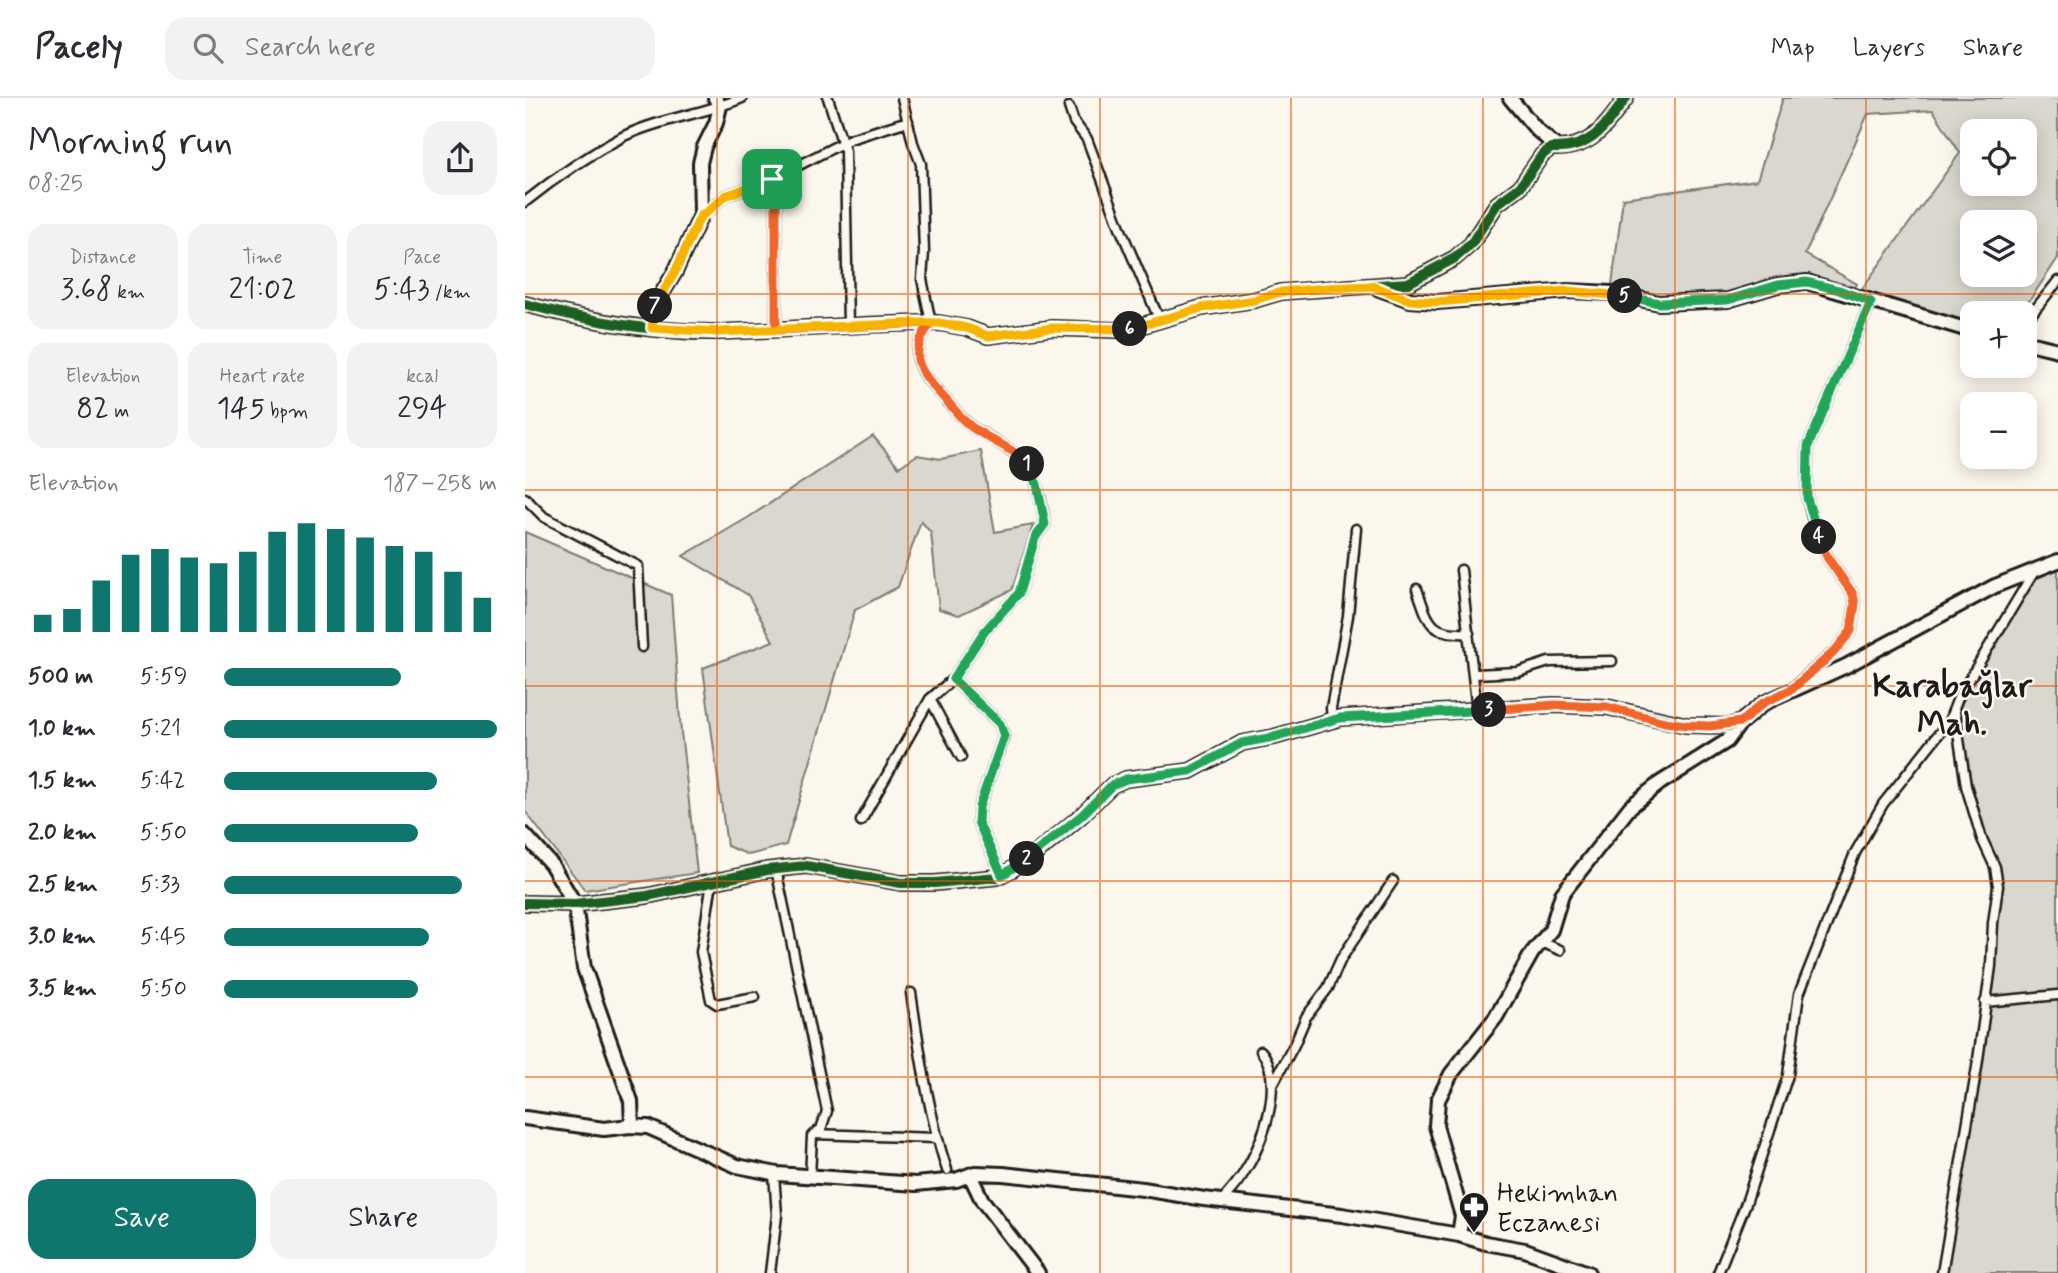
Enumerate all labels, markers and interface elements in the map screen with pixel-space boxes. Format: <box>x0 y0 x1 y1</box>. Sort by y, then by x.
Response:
search box <box>165 17 655 80</box>
text: Pacely <box>35 26 123 70</box>
icon: search <box>189 29 227 67</box>
text: Search here <box>245 31 376 65</box>
text: Map <box>1771 33 1815 64</box>
text: Layers <box>1853 33 1925 64</box>
text: Share <box>1963 33 2023 64</box>
text: Morning run <box>28 118 233 167</box>
map controls <box>1960 119 2037 469</box>
button: locate <box>1960 119 2037 196</box>
button: share <box>423 121 497 195</box>
pin <box>742 149 802 209</box>
icon: arrive <box>753 160 791 198</box>
text: 08:25 <box>28 169 83 199</box>
button: layers <box>1960 210 2037 287</box>
text: Distance <box>69 245 136 270</box>
text: Time <box>243 245 282 270</box>
text: Pace <box>403 245 441 270</box>
text: 3.68 <box>61 270 112 309</box>
text: 21:02 <box>228 270 297 309</box>
text: 5:43 <box>374 270 430 309</box>
pin: 5 <box>1607 278 1643 314</box>
text: km <box>112 280 145 305</box>
text: /km <box>430 280 471 305</box>
text: 5 <box>1619 283 1630 308</box>
pin: 7 <box>638 288 673 324</box>
text: 7 <box>649 293 660 318</box>
button: + <box>1960 301 2037 378</box>
pin: 6 <box>1113 312 1147 346</box>
text: 6 <box>1125 316 1134 341</box>
text: Elevation <box>65 364 140 389</box>
text: Heart rate <box>220 364 305 389</box>
text: kcal <box>406 364 438 389</box>
text: 82 <box>76 389 109 428</box>
text: 145 <box>217 389 265 428</box>
text: 294 <box>397 389 447 428</box>
button: − <box>1960 392 2037 469</box>
text: m <box>109 399 129 424</box>
text: bpm <box>265 399 308 424</box>
pin: 1 <box>1009 446 1045 482</box>
text: 1 <box>1022 451 1031 476</box>
text: Elevation <box>28 469 119 499</box>
text: 187–258 m <box>383 469 497 499</box>
pin: 4 <box>1801 520 1837 555</box>
text: 4 <box>1813 524 1824 549</box>
text: 500 m <box>28 662 93 692</box>
text: 5:59 <box>140 662 187 692</box>
district label: Karabağlar Mah. <box>1872 665 2033 747</box>
pin: 3 <box>1471 692 1507 728</box>
text: 3 <box>1484 697 1493 722</box>
text: 1.0 km <box>28 714 96 744</box>
text: 5:21 <box>140 714 181 744</box>
text: 1.5 km <box>28 766 97 796</box>
text: 5:42 <box>140 766 185 796</box>
text: 2.0 km <box>28 818 97 848</box>
text: 5:50 <box>140 818 187 848</box>
pin: 2 <box>1009 842 1045 876</box>
text: 2 <box>1022 846 1031 871</box>
text: 2.5 km <box>28 870 98 900</box>
text: 5:33 <box>140 870 180 900</box>
text: 3.0 km <box>28 922 96 952</box>
text: 5:45 <box>140 922 186 952</box>
text: 3.5 km <box>28 974 97 1004</box>
text: 5:50 <box>140 974 187 1004</box>
place label: Hekimhan Eczanesi <box>1497 1177 1618 1241</box>
button: Save <box>28 1179 256 1259</box>
button: Share <box>270 1179 497 1259</box>
pharmacy icon: Hekimhan Eczanesi <box>1457 1190 1491 1234</box>

